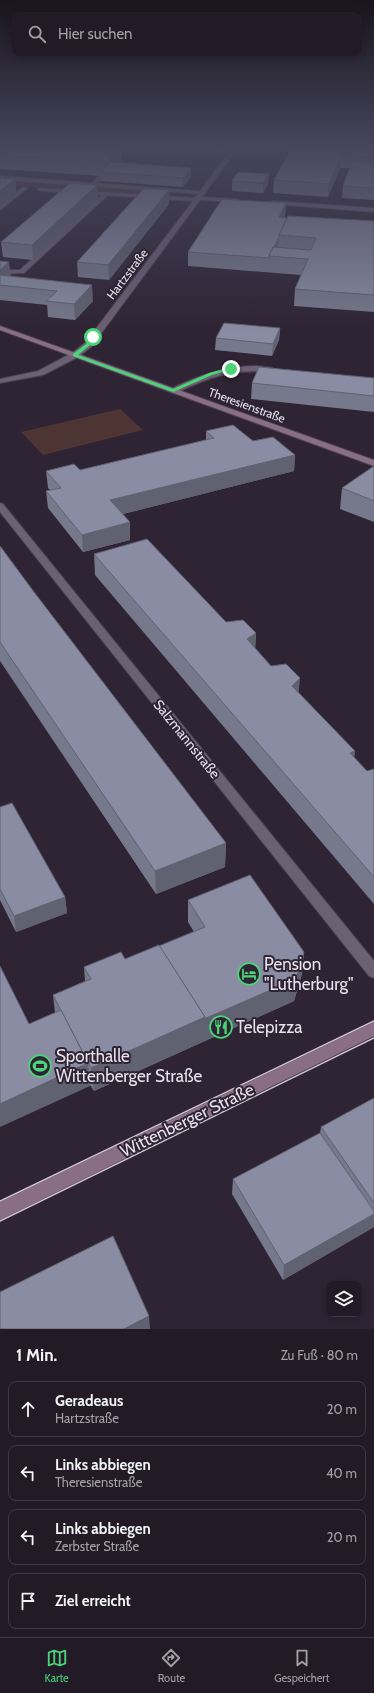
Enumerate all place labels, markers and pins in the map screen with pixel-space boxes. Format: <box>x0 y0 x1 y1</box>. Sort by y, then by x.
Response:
place label: Pension "Lutherburg" <box>264 954 353 994</box>
hotel icon: Pension "Lutherburg" <box>236 961 262 987</box>
restaurant icon: Telepizza <box>208 1014 234 1040</box>
place label: Telepizza <box>236 1017 303 1037</box>
place label: Sporthalle Wittenberger Straße <box>56 1046 203 1086</box>
sports icon: Sporthalle Wittenberger Straße <box>27 1053 53 1079</box>

